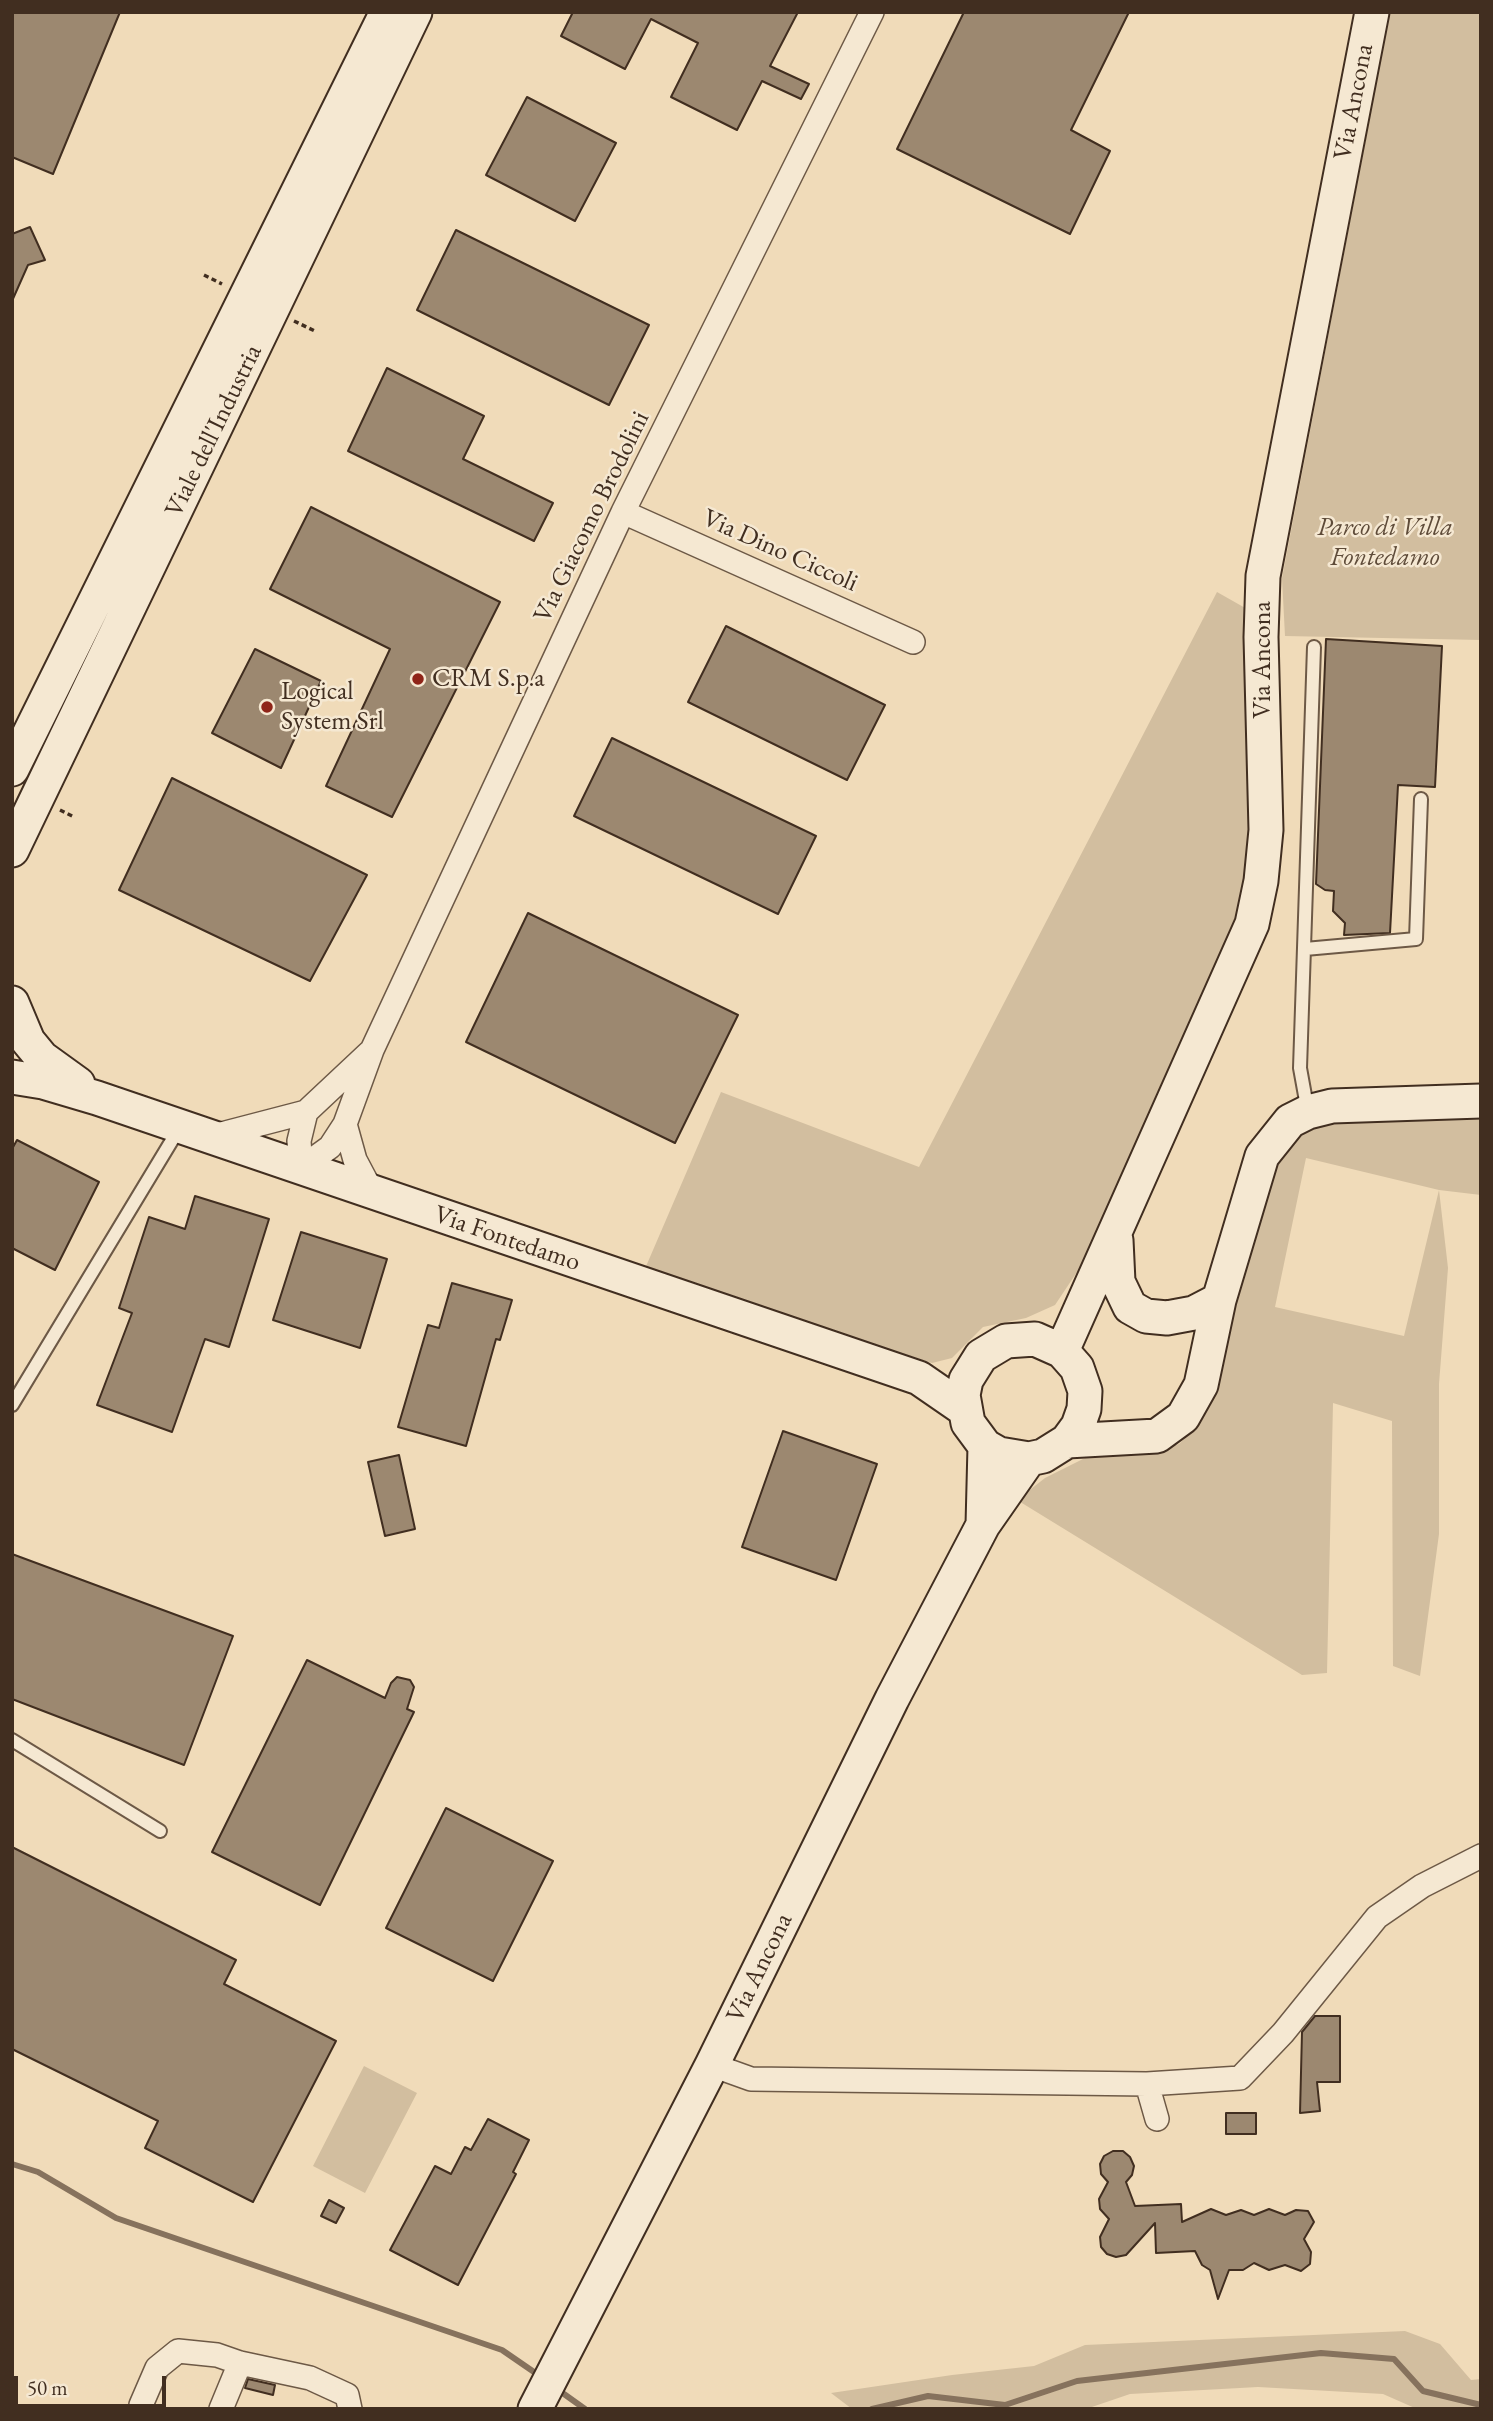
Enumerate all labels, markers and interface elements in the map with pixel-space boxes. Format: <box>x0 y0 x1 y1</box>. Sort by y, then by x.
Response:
street label: Via Ancona <box>1327 41 1381 163</box>
street label: Viale dell'Industria <box>159 340 269 522</box>
street label: Via Giacomo Brodolini <box>527 406 657 628</box>
street label: Via Dino Ciccoli <box>698 503 862 599</box>
park label: Parco di Villa Fontedamo <box>1317 512 1453 574</box>
street label: Via Ancona <box>1247 601 1279 719</box>
place label: CRM S.p.a <box>432 663 545 695</box>
marker: CRM S.p.a <box>410 671 426 687</box>
place label: Logical System Srl <box>281 676 384 738</box>
marker: Logical System Srl <box>259 699 275 715</box>
street label: Via Fontedamo <box>430 1199 584 1279</box>
street label: Via Ancona <box>720 1908 800 2028</box>
scale bar <box>18 2362 170 2406</box>
text: 50 m <box>27 2374 68 2401</box>

